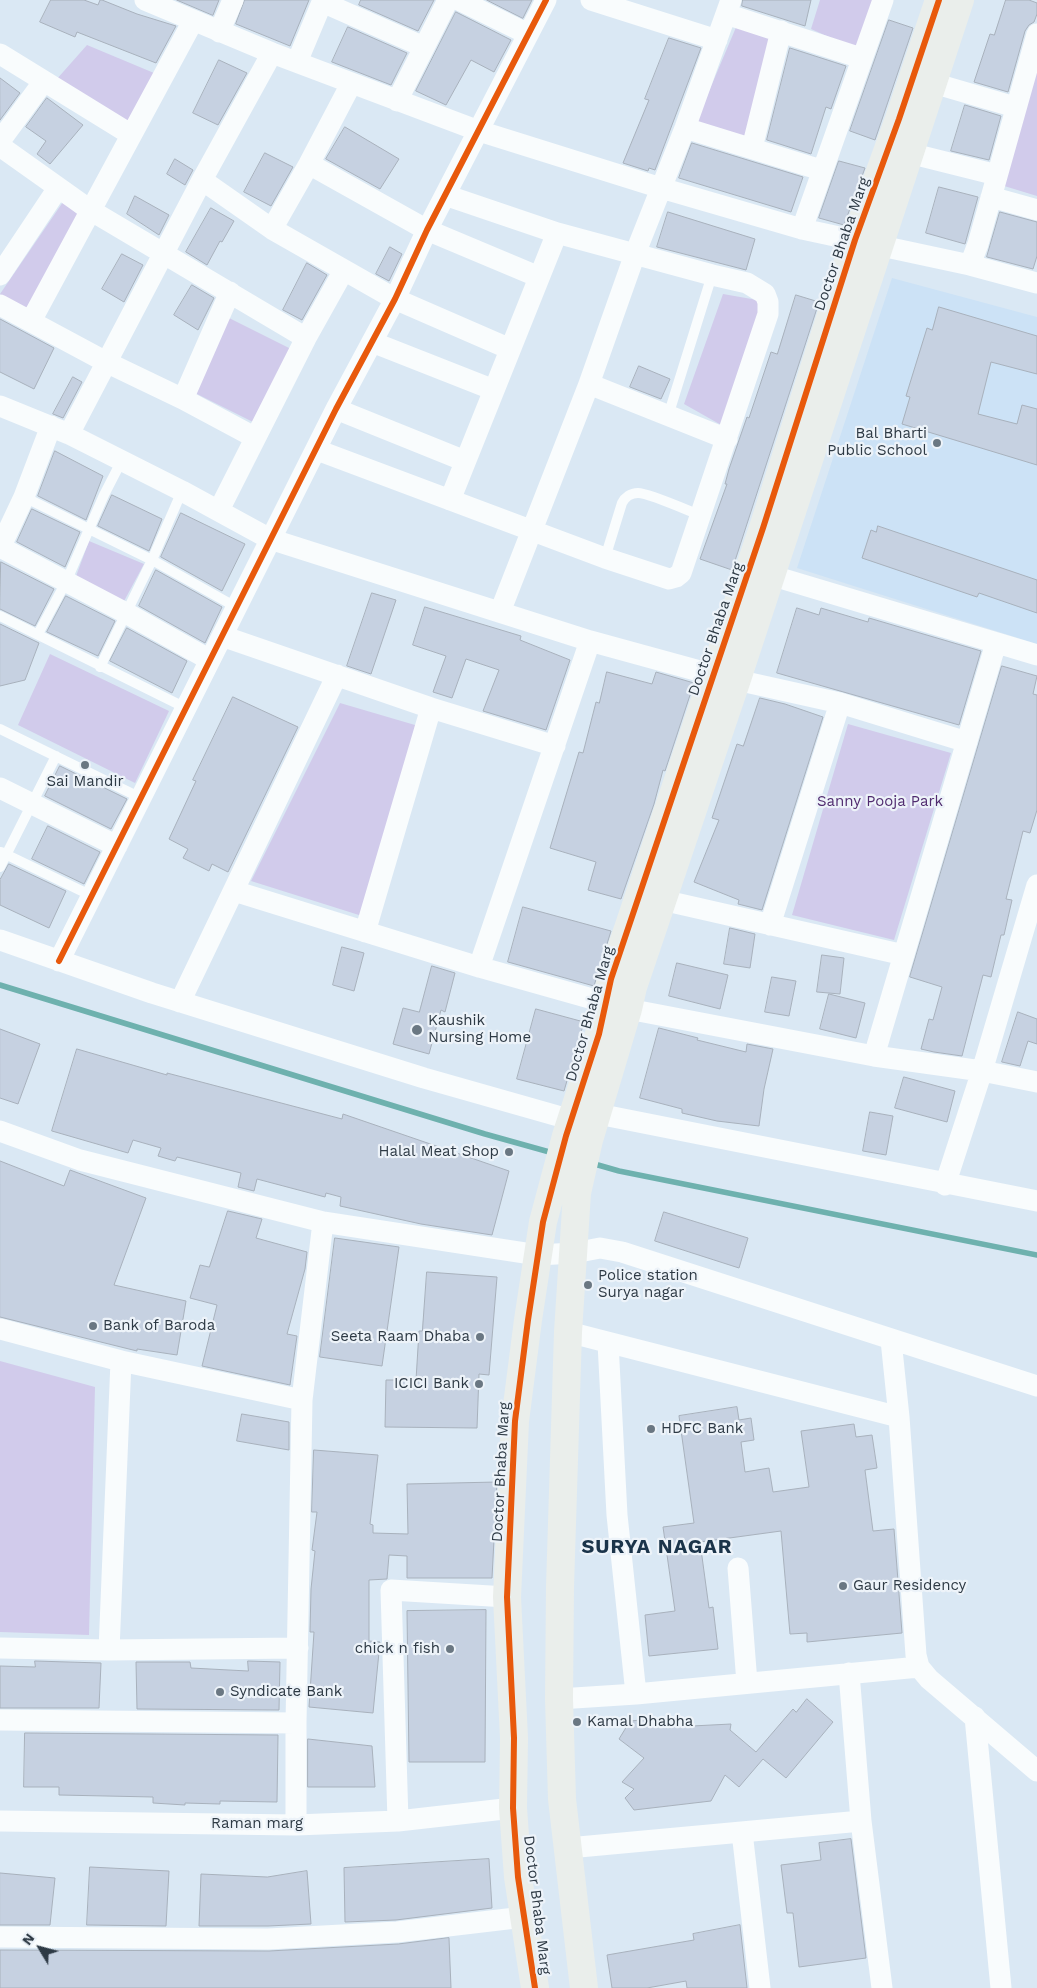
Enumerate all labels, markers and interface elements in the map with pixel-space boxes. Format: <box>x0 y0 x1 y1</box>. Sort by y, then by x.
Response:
street label: Doctor Bhaba Marg <box>811 175 873 313</box>
place label: Bal Bharti Public School <box>827 425 927 460</box>
marker: Bal Bharti Public School <box>931 437 943 449</box>
street label: Doctor Bhaba Marg <box>685 560 747 698</box>
marker: Sai Mandir <box>79 759 91 771</box>
place label: Sai Mandir <box>46 773 124 791</box>
park label: Sanny Pooja Park <box>817 793 943 811</box>
street label: Doctor Bhaba Marg <box>562 944 618 1084</box>
place label: Kaushik Nursing Home <box>428 1012 531 1047</box>
marker: Kaushik Nursing Home <box>410 1023 424 1037</box>
place label: Halal Meat Shop <box>379 1143 499 1161</box>
marker: Halal Meat Shop <box>503 1146 515 1158</box>
place label: Police station Surya nagar <box>598 1267 698 1302</box>
marker: Police station Surya nagar <box>582 1279 594 1291</box>
place label: Bank of Baroda <box>103 1317 215 1335</box>
marker: Bank of Baroda <box>87 1320 99 1332</box>
place label: Seeta Raam Dhaba <box>331 1328 470 1346</box>
marker: Seeta Raam Dhaba <box>474 1331 486 1343</box>
place label: ICICI Bank <box>394 1375 469 1393</box>
marker: ICICI Bank <box>473 1378 485 1390</box>
street label: Doctor Bhaba Marg <box>488 1402 514 1542</box>
place label: HDFC Bank <box>661 1420 743 1438</box>
marker: HDFC Bank <box>645 1423 657 1435</box>
district label: SURYA NAGAR <box>580 1535 734 1559</box>
place label: Gaur Residency <box>853 1577 966 1595</box>
marker: Gaur Residency <box>837 1580 849 1592</box>
place label: chick n fish <box>355 1640 440 1658</box>
marker: chick n fish <box>444 1643 456 1655</box>
place label: Syndicate Bank <box>230 1683 342 1701</box>
marker: Syndicate Bank <box>214 1686 226 1698</box>
place label: Kamal Dhabha <box>587 1713 693 1731</box>
marker: Kamal Dhabha <box>571 1716 583 1728</box>
street label: Raman marg <box>211 1815 303 1833</box>
street label: Doctor Bhaba Marg <box>520 1834 554 1976</box>
north arrow <box>15 1923 65 1973</box>
text: N <box>19 1930 38 1948</box>

